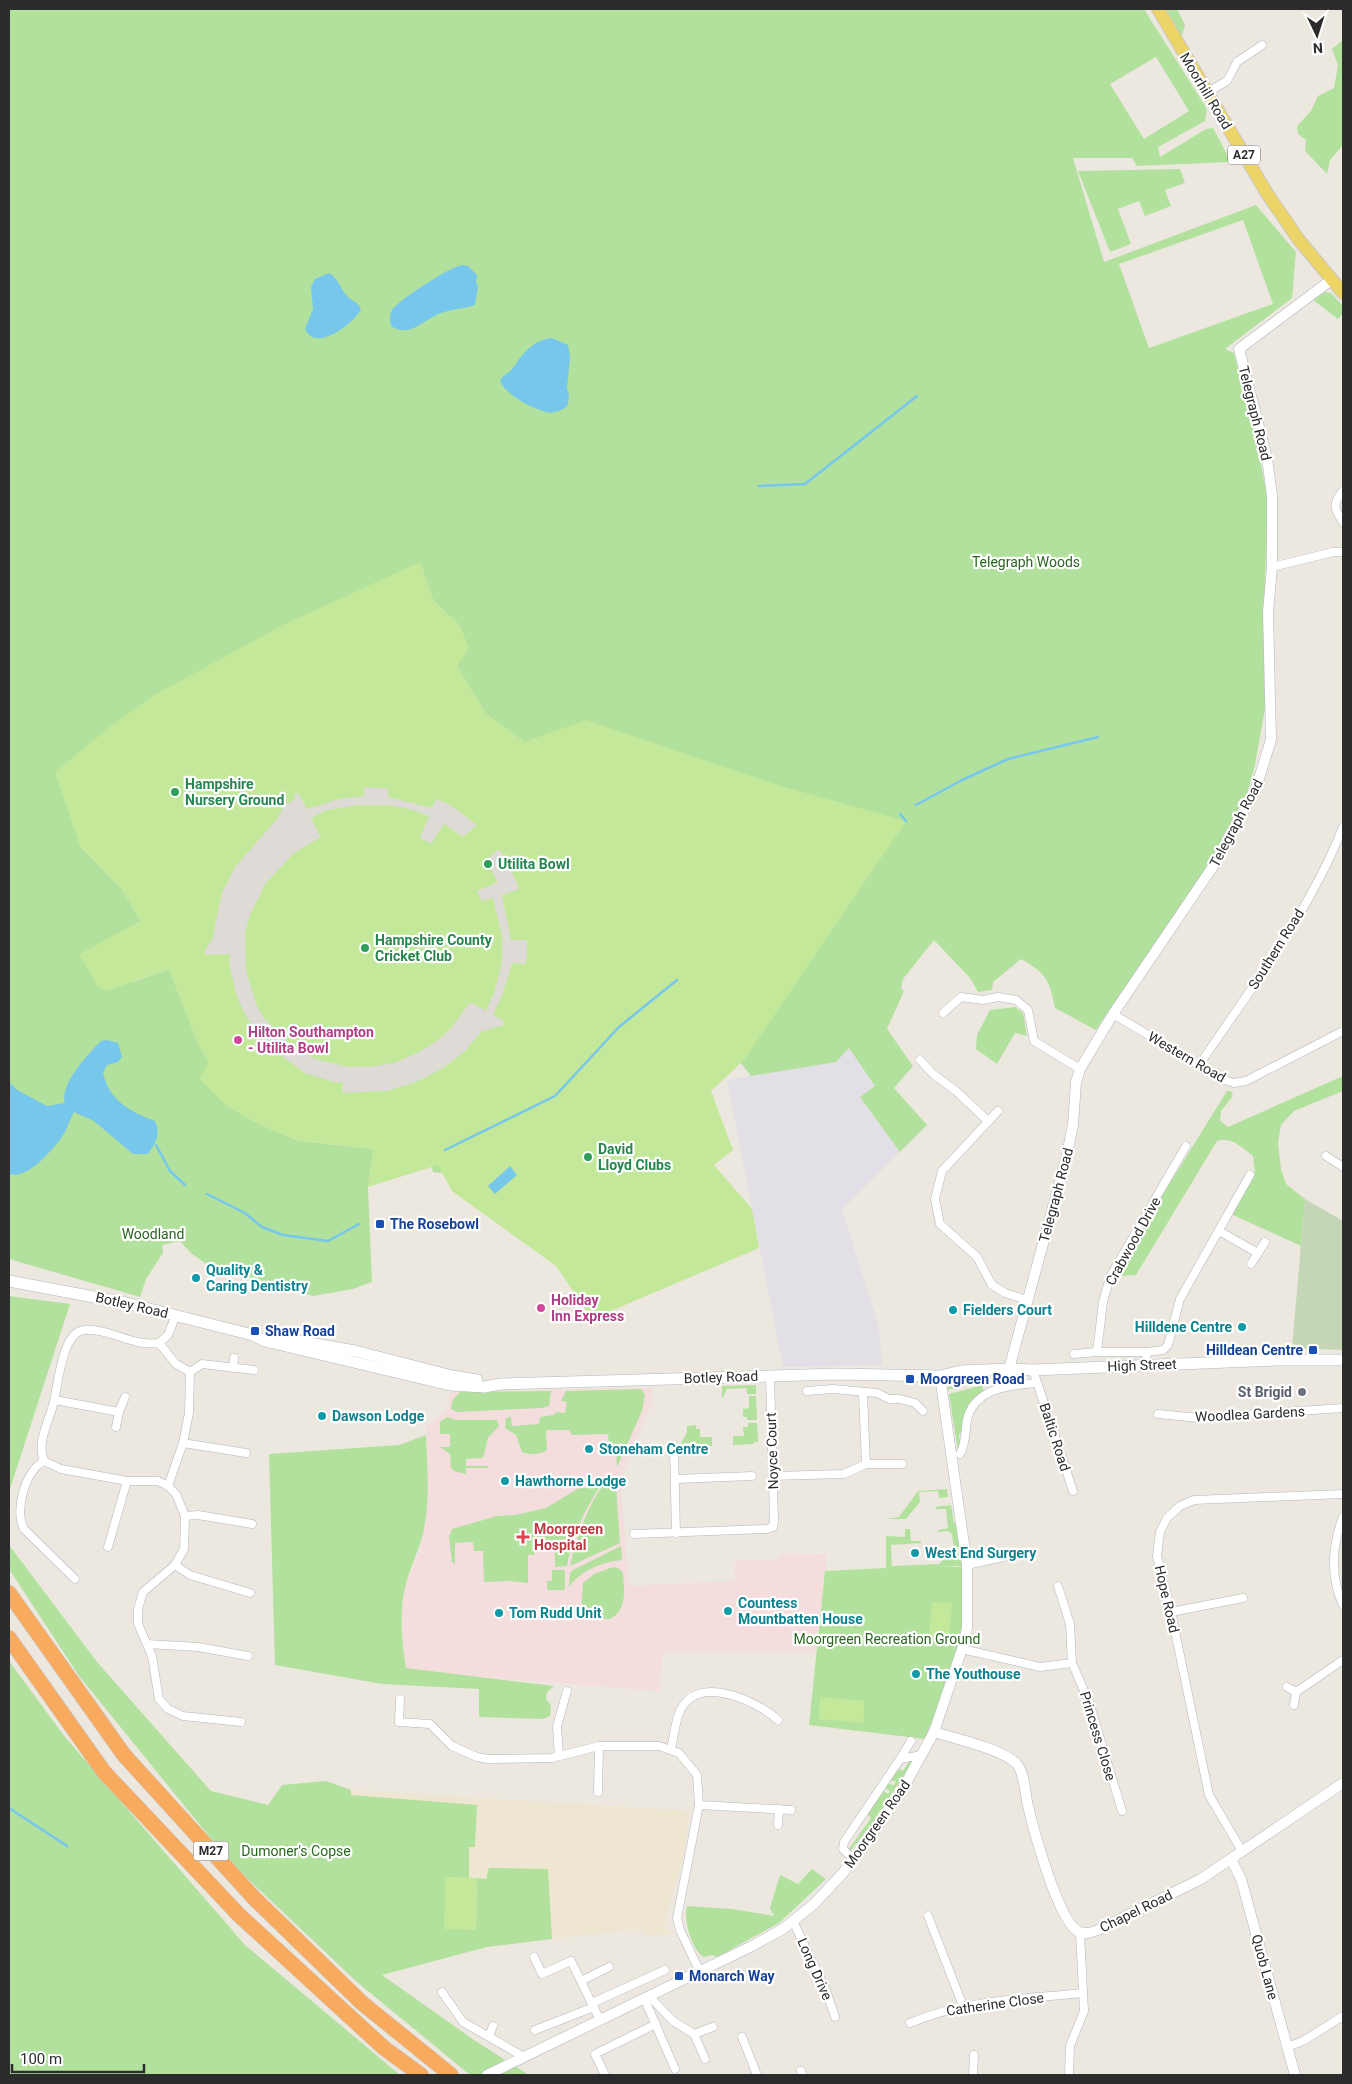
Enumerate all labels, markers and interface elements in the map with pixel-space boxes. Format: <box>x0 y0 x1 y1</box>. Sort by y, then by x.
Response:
north arrow <box>1292 10 1342 60</box>
text: N <box>1312 40 1323 56</box>
street label: Moorhill Road <box>1177 50 1235 132</box>
road number: A27 <box>1228 146 1260 164</box>
street label: Telegraph Road <box>1235 364 1275 462</box>
park label: Telegraph Woods <box>972 554 1080 570</box>
place label: Hampshire Nursery Ground <box>185 776 284 808</box>
street label: Telegraph Road <box>1206 776 1266 870</box>
marker: Hampshire Nursery Ground <box>169 786 181 798</box>
place label: Utilita Bowl <box>498 856 570 872</box>
marker: Utilita Bowl <box>482 858 494 870</box>
street label: Southern Road <box>1245 906 1307 992</box>
place label: Hampshire County Cricket Club <box>375 932 493 964</box>
marker: Hampshire County Cricket Club <box>359 942 371 954</box>
place label: Hilton Southampton - Utilita Bowl <box>248 1024 374 1056</box>
street label: Western Road <box>1145 1028 1229 1086</box>
marker: Hilton Southampton - Utilita Bowl <box>232 1034 244 1046</box>
place label: David Lloyd Clubs <box>598 1141 671 1173</box>
street label: Telegraph Road <box>1036 1146 1076 1244</box>
marker: David Lloyd Clubs <box>582 1151 594 1163</box>
street label: Crabwood Drive <box>1102 1194 1164 1288</box>
place label: The Rosebowl <box>390 1216 479 1232</box>
marker: The Rosebowl <box>374 1218 386 1230</box>
park label: Woodland <box>122 1226 184 1242</box>
place label: Quality & Caring Dentistry <box>206 1262 309 1294</box>
marker: Quality & Caring Dentistry <box>190 1272 202 1284</box>
street label: Botley Road <box>94 1289 170 1321</box>
place label: Holiday Inn Express <box>551 1292 624 1324</box>
marker: Holiday Inn Express <box>535 1302 547 1314</box>
place label: Fielders Court <box>963 1302 1052 1318</box>
marker: Fielders Court <box>947 1304 959 1316</box>
place label: Hilldene Centre <box>1135 1319 1232 1335</box>
marker: Hilldene Centre <box>1236 1321 1248 1333</box>
place label: Shaw Road <box>265 1323 335 1339</box>
marker: Shaw Road <box>249 1325 261 1337</box>
place label: Hilldean Centre <box>1206 1342 1303 1358</box>
marker: Hilldean Centre <box>1307 1344 1319 1356</box>
street label: High Street <box>1107 1356 1177 1374</box>
street label: Botley Road <box>684 1368 758 1386</box>
place label: Moorgreen Road <box>920 1371 1025 1387</box>
marker: Moorgreen Road <box>904 1373 916 1385</box>
place label: St Brigid <box>1238 1384 1292 1400</box>
marker: St Brigid <box>1296 1386 1308 1398</box>
street label: Baltic Road <box>1036 1401 1074 1473</box>
street label: Woodlea Gardens <box>1195 1403 1305 1425</box>
place label: Dawson Lodge <box>332 1408 425 1424</box>
marker: Dawson Lodge <box>316 1410 328 1422</box>
street label: Noyce Court <box>763 1412 781 1490</box>
place label: Stoneham Centre <box>599 1441 709 1457</box>
marker: Stoneham Centre <box>583 1443 595 1455</box>
place label: Hawthorne Lodge <box>515 1473 627 1489</box>
marker: Hawthorne Lodge <box>499 1475 511 1487</box>
place label: Moorgreen Hospital <box>534 1521 603 1553</box>
marker: Moorgreen Hospital <box>516 1530 530 1544</box>
place label: West End Surgery <box>925 1545 1037 1561</box>
marker: West End Surgery <box>909 1547 921 1559</box>
street label: Hope Road <box>1151 1564 1183 1634</box>
place label: Countess Mountbatten House <box>738 1595 863 1627</box>
place label: Tom Rudd Unit <box>509 1605 602 1621</box>
marker: Countess Mountbatten House <box>722 1605 734 1617</box>
marker: Tom Rudd Unit <box>493 1607 505 1619</box>
park label: Moorgreen Recreation Ground <box>793 1631 981 1647</box>
place label: The Youthouse <box>926 1666 1021 1682</box>
marker: The Youthouse <box>910 1668 922 1680</box>
street label: Princess Close <box>1077 1689 1119 1783</box>
street label: Moorgreen Road <box>841 1777 913 1871</box>
road number: M27 <box>194 1842 228 1860</box>
park label: Dumoner's Copse <box>241 1843 351 1859</box>
street label: Chapel Road <box>1097 1887 1175 1935</box>
street label: Quob Lane <box>1249 1933 1281 2001</box>
street label: Long Drive <box>794 1936 836 2002</box>
place label: Monarch Way <box>689 1968 776 1984</box>
marker: Monarch Way <box>673 1970 685 1982</box>
street label: Catherine Close <box>945 1989 1045 2019</box>
scale bar <box>12 2042 145 2074</box>
text: 100 m <box>20 2050 62 2068</box>

